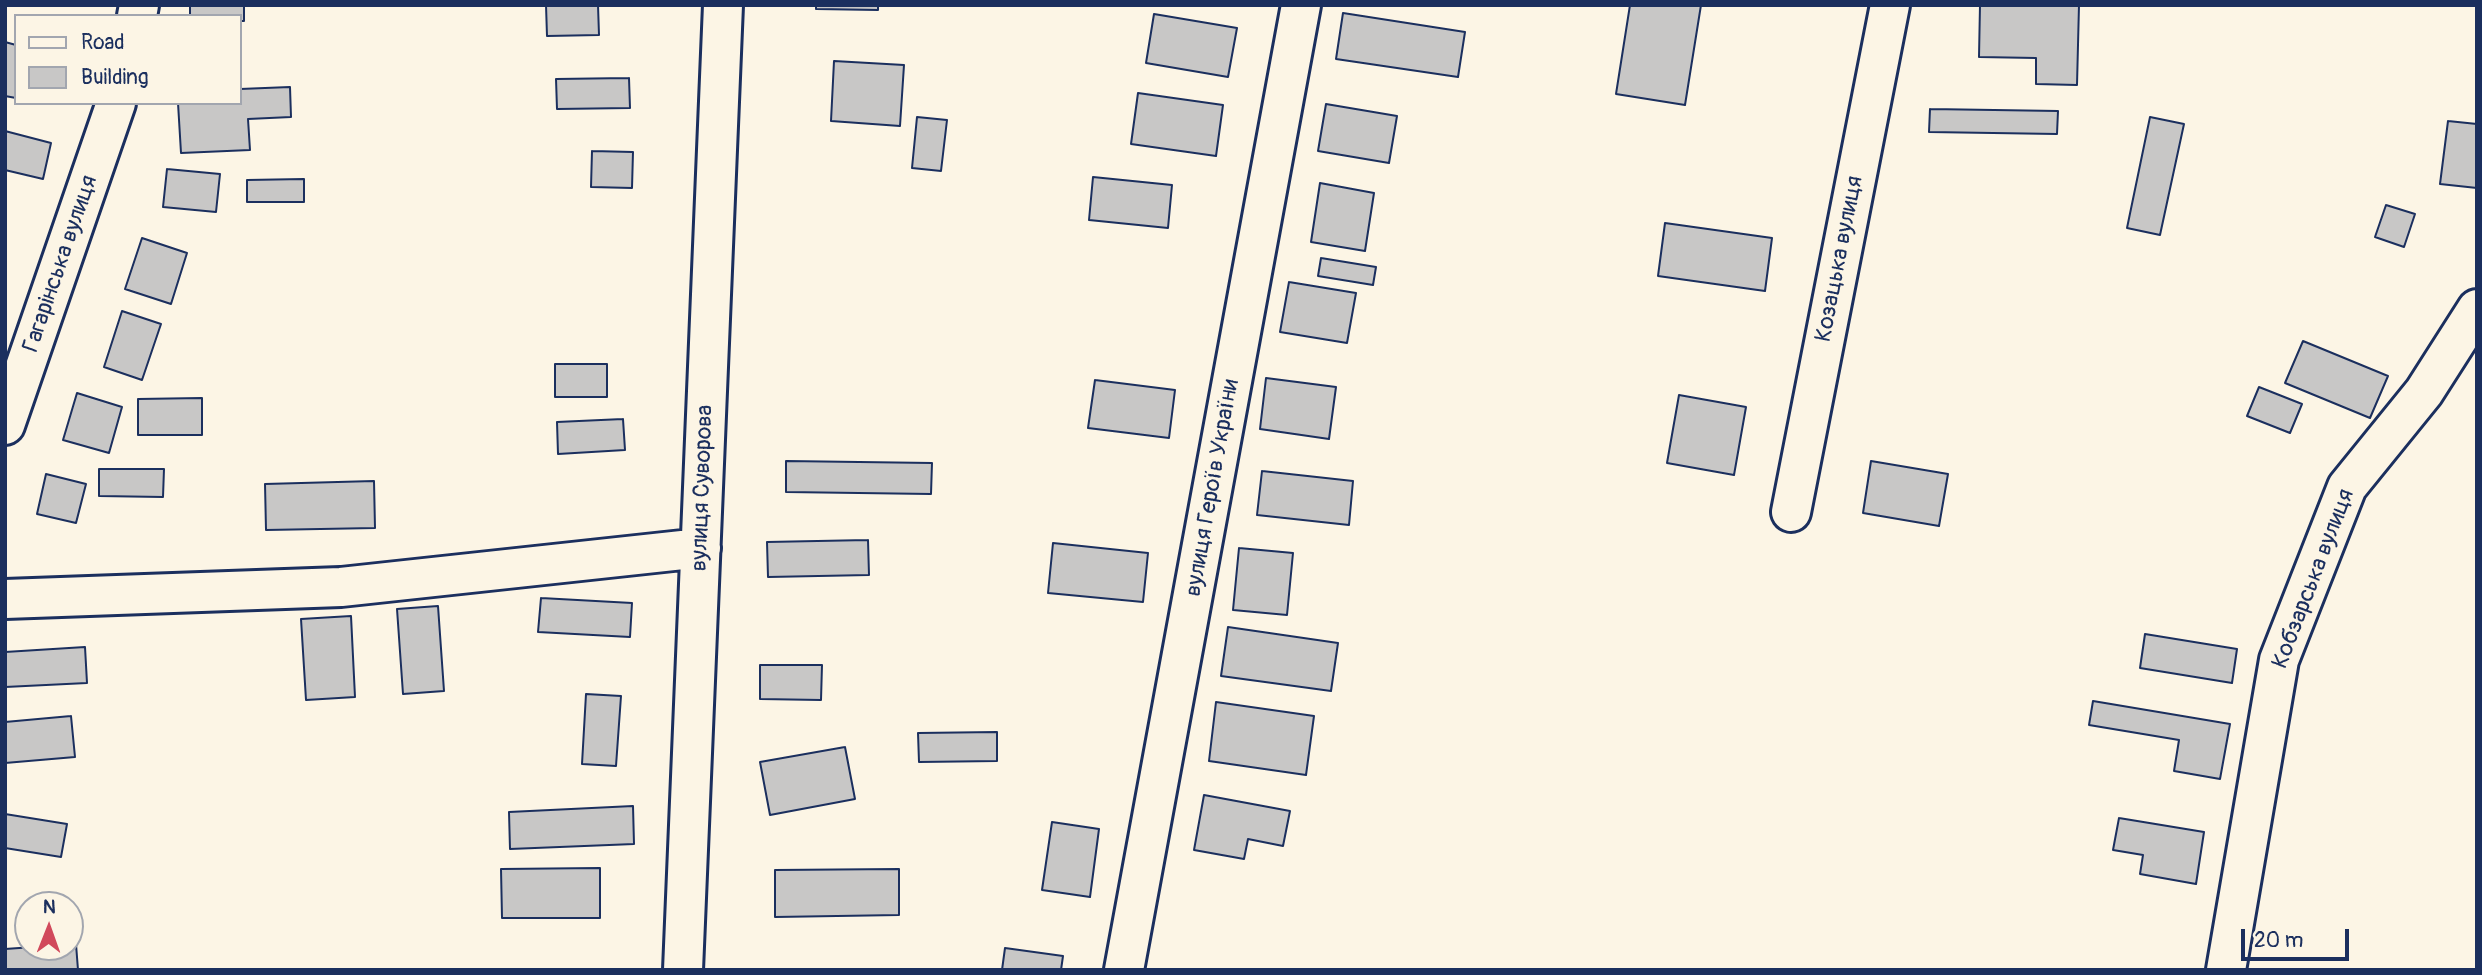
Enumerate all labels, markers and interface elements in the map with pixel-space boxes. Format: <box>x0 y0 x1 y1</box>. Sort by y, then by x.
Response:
legend <box>14 14 242 105</box>
text: Road <box>81 29 125 56</box>
text: Building <box>81 64 148 91</box>
street label: Гагарінська вулиця <box>18 172 104 356</box>
street label: Козацька вулиця <box>1810 174 1870 344</box>
street label: вулиця Героїв України <box>1180 377 1246 599</box>
street label: вулиця Суворова <box>686 404 720 572</box>
street label: Кобзарська вулиця <box>2267 485 2361 673</box>
north arrow <box>14 891 84 961</box>
text: N <box>43 895 56 919</box>
scale bar <box>2244 916 2352 960</box>
text: 20 m <box>2254 927 2303 954</box>

